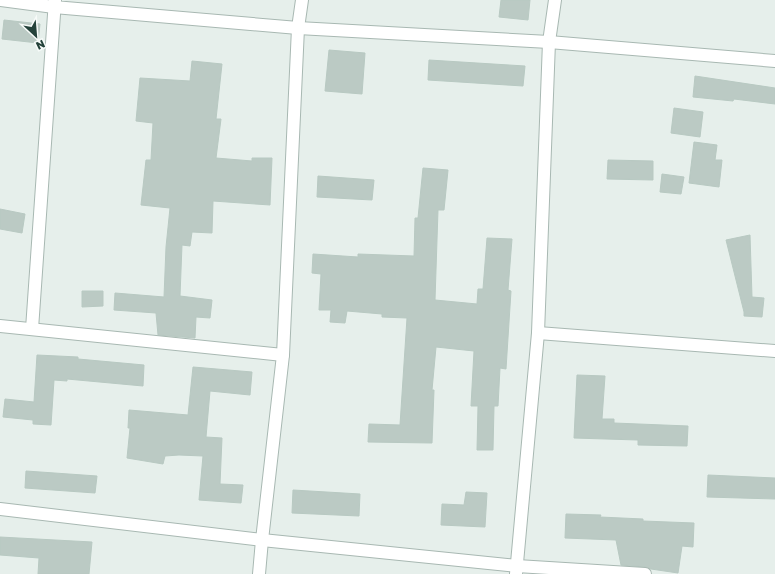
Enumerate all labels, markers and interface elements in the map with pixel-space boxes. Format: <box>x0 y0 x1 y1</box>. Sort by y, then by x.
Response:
north arrow <box>16 16 56 56</box>
text: N <box>34 38 47 53</box>

